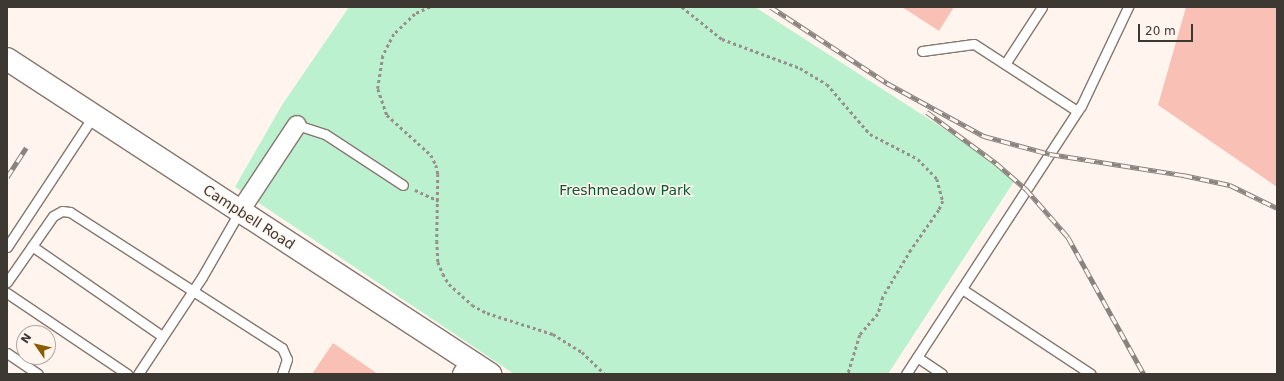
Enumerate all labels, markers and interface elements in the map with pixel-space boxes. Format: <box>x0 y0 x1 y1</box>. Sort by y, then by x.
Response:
scale bar <box>1140 16 1195 42</box>
text: 20 m <box>1145 24 1176 38</box>
street label: Campbell Road <box>200 181 298 253</box>
park label: Freshmeadow Park <box>559 182 691 198</box>
north arrow <box>16 325 56 365</box>
text: N <box>18 331 34 346</box>

